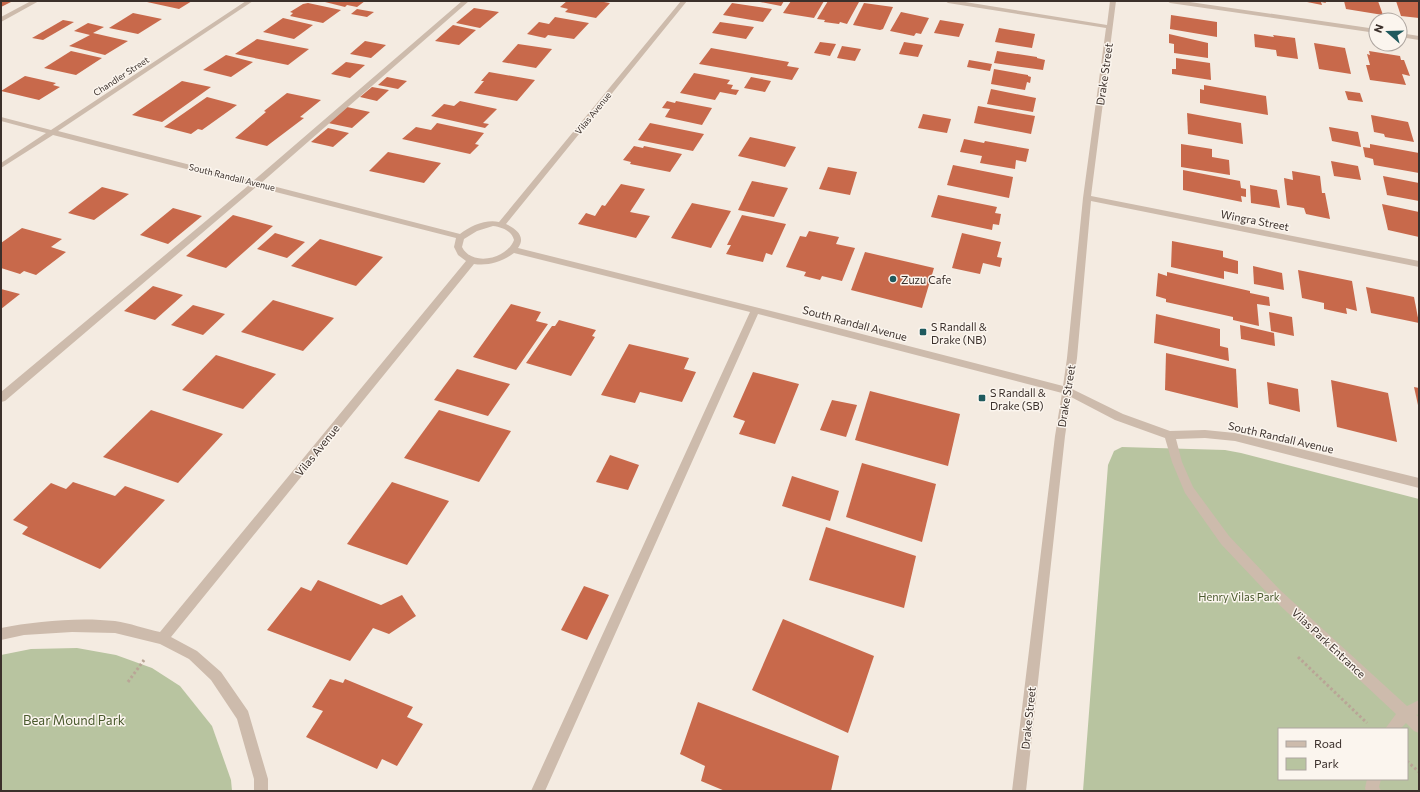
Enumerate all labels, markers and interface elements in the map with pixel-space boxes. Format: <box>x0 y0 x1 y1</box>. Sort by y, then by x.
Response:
north arrow <box>1368 12 1408 52</box>
text: N <box>1371 22 1386 35</box>
street label: Drake Street <box>1093 41 1115 106</box>
street label: Chandler Street <box>91 54 151 98</box>
street label: Vilas Avenue <box>573 89 614 136</box>
street label: South Randall Avenue <box>188 161 276 193</box>
street label: Wingra Street <box>1220 207 1291 233</box>
place label: Zuzu Cafe <box>901 273 952 286</box>
marker: Zuzu Cafe <box>888 274 898 284</box>
street label: South Randall Avenue <box>801 303 909 343</box>
place label: S Randall & Drake (NB) <box>931 320 987 346</box>
marker: S Randall & Drake (NB) <box>918 327 928 337</box>
street label: Drake Street <box>1055 363 1077 428</box>
place label: S Randall & Drake (SB) <box>990 386 1046 412</box>
marker: S Randall & Drake (SB) <box>977 393 987 403</box>
street label: South Randall Avenue <box>1227 419 1335 456</box>
street label: Vilas Avenue <box>292 421 342 478</box>
park label: Henry Vilas Park <box>1198 590 1280 603</box>
street label: Vilas Park Entrance <box>1289 605 1369 681</box>
street label: Drake Street <box>1018 686 1038 750</box>
park label: Bear Mound Park <box>23 712 125 728</box>
legend <box>1278 728 1408 780</box>
text: Road <box>1314 736 1342 750</box>
text: Park <box>1314 756 1340 770</box>

